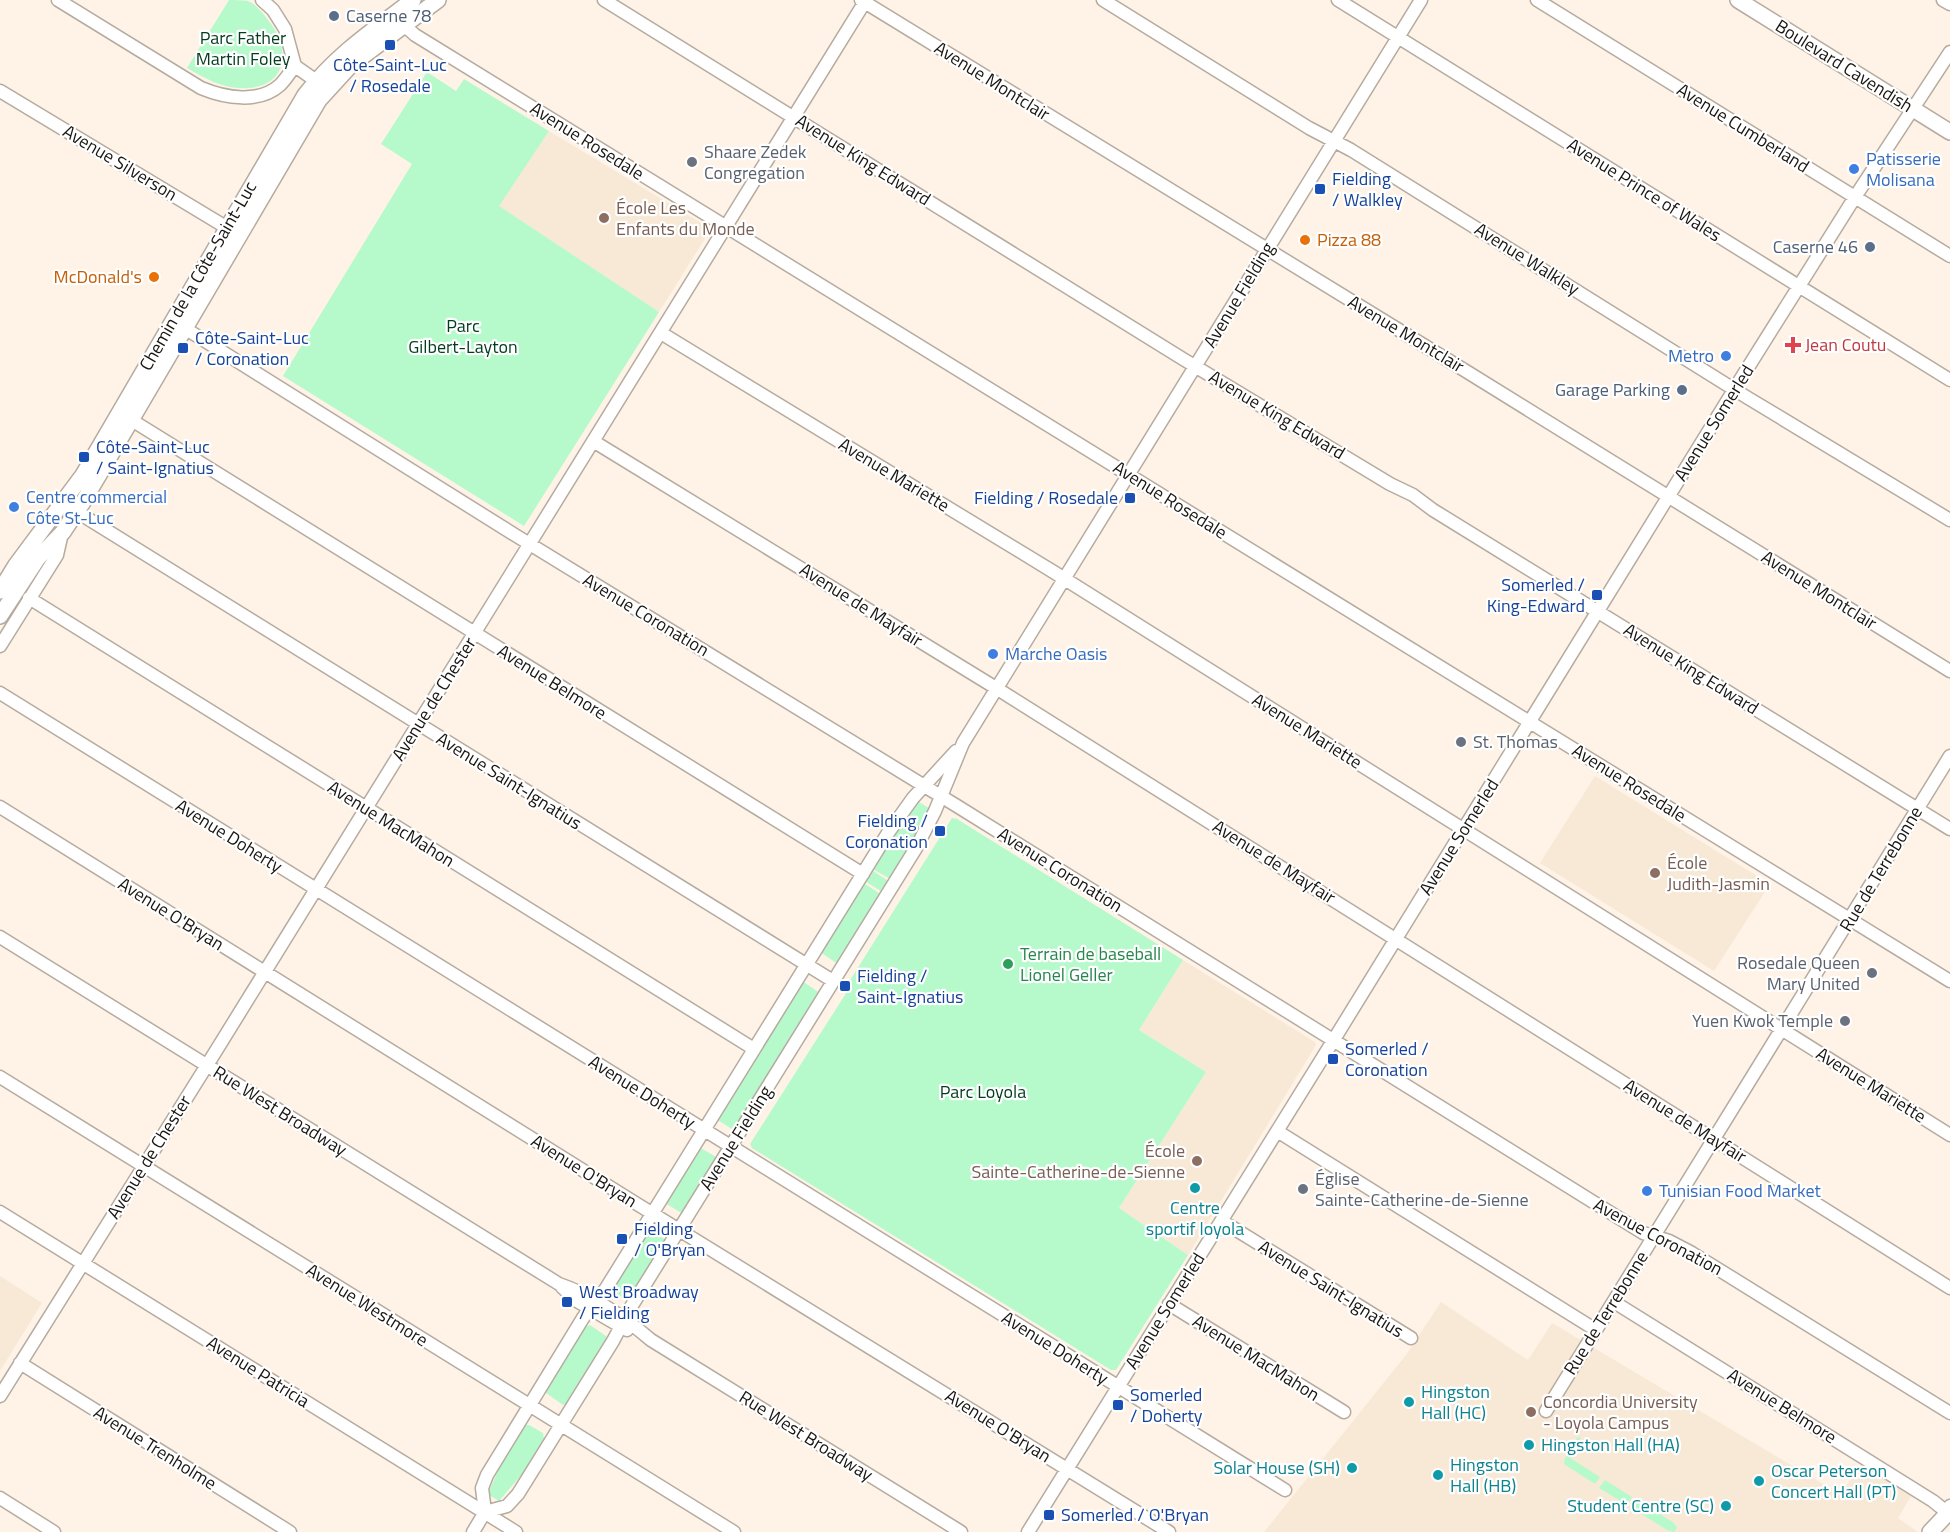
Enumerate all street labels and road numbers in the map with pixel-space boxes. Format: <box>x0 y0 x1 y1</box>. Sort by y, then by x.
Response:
street label: Boulevard Cavendish <box>1770 12 1918 119</box>
street label: Avenue Montclair <box>929 34 1055 127</box>
street label: Avenue Cumberland <box>1672 76 1815 179</box>
street label: Avenue Rosedale <box>525 95 650 186</box>
street label: Avenue King Edward <box>790 107 936 212</box>
street label: Avenue Silverson <box>58 118 183 207</box>
street label: Avenue Prince of Wales <box>1562 131 1727 248</box>
street label: Chemin de la Côte-Saint-Luc <box>132 176 263 376</box>
street label: Avenue Walkley <box>1469 215 1585 302</box>
street label: Avenue Fielding <box>1196 237 1281 353</box>
street label: Avenue Montclair <box>1343 288 1470 379</box>
street label: Avenue Somerled <box>1667 359 1760 486</box>
street label: Avenue King Edward <box>1204 363 1351 466</box>
street label: Avenue Mariette <box>834 431 955 518</box>
street label: Avenue Rosedale <box>1108 454 1233 545</box>
street label: Avenue Montclair <box>1756 543 1882 636</box>
street label: Avenue de Mayfair <box>794 556 928 653</box>
street label: Avenue Coronation <box>578 566 715 663</box>
street label: Avenue King Edward <box>1618 616 1764 721</box>
street label: Avenue de Chester <box>385 632 482 766</box>
street label: Avenue Belmore <box>492 637 612 726</box>
street label: Avenue Mariette <box>1247 686 1368 775</box>
street label: Avenue Saint-Ignatius <box>431 725 587 836</box>
street label: Avenue Rosedale <box>1567 737 1692 828</box>
street label: Avenue Somerled <box>1412 773 1505 900</box>
street label: Avenue MacMahon <box>323 774 460 874</box>
street label: Avenue Doherty <box>171 792 288 879</box>
street label: Rue de Terrebonne <box>1832 801 1929 937</box>
street label: Avenue de Mayfair <box>1207 813 1341 910</box>
street label: Avenue Coronation <box>992 820 1128 919</box>
street label: Avenue O'Bryan <box>113 870 229 957</box>
street label: Avenue Mariette <box>1811 1040 1932 1129</box>
street label: Avenue Doherty <box>584 1048 701 1135</box>
street label: Rue West Broadway <box>208 1058 353 1163</box>
street label: Avenue de Mayfair <box>1618 1072 1752 1169</box>
street label: Avenue Fielding <box>693 1080 779 1195</box>
street label: Avenue de Chester <box>100 1090 197 1224</box>
street label: Avenue O'Bryan <box>526 1127 642 1214</box>
street label: Avenue Coronation <box>1589 1191 1728 1282</box>
street label: Avenue Saint-Ignatius <box>1253 1233 1409 1344</box>
street label: Rue de Terrebonne <box>1557 1245 1655 1380</box>
street label: Avenue Somerled <box>1118 1247 1211 1374</box>
street label: Avenue Westmore <box>301 1256 433 1353</box>
street label: Avenue Doherty <box>997 1304 1114 1391</box>
street label: Avenue MacMahon <box>1188 1308 1325 1408</box>
street label: Avenue Patricia <box>201 1329 315 1414</box>
street label: Avenue Belmore <box>1722 1361 1842 1450</box>
street label: Avenue O'Bryan <box>940 1382 1056 1469</box>
street label: Rue West Broadway <box>734 1383 879 1488</box>
street label: Avenue Trenholme <box>89 1399 222 1496</box>

